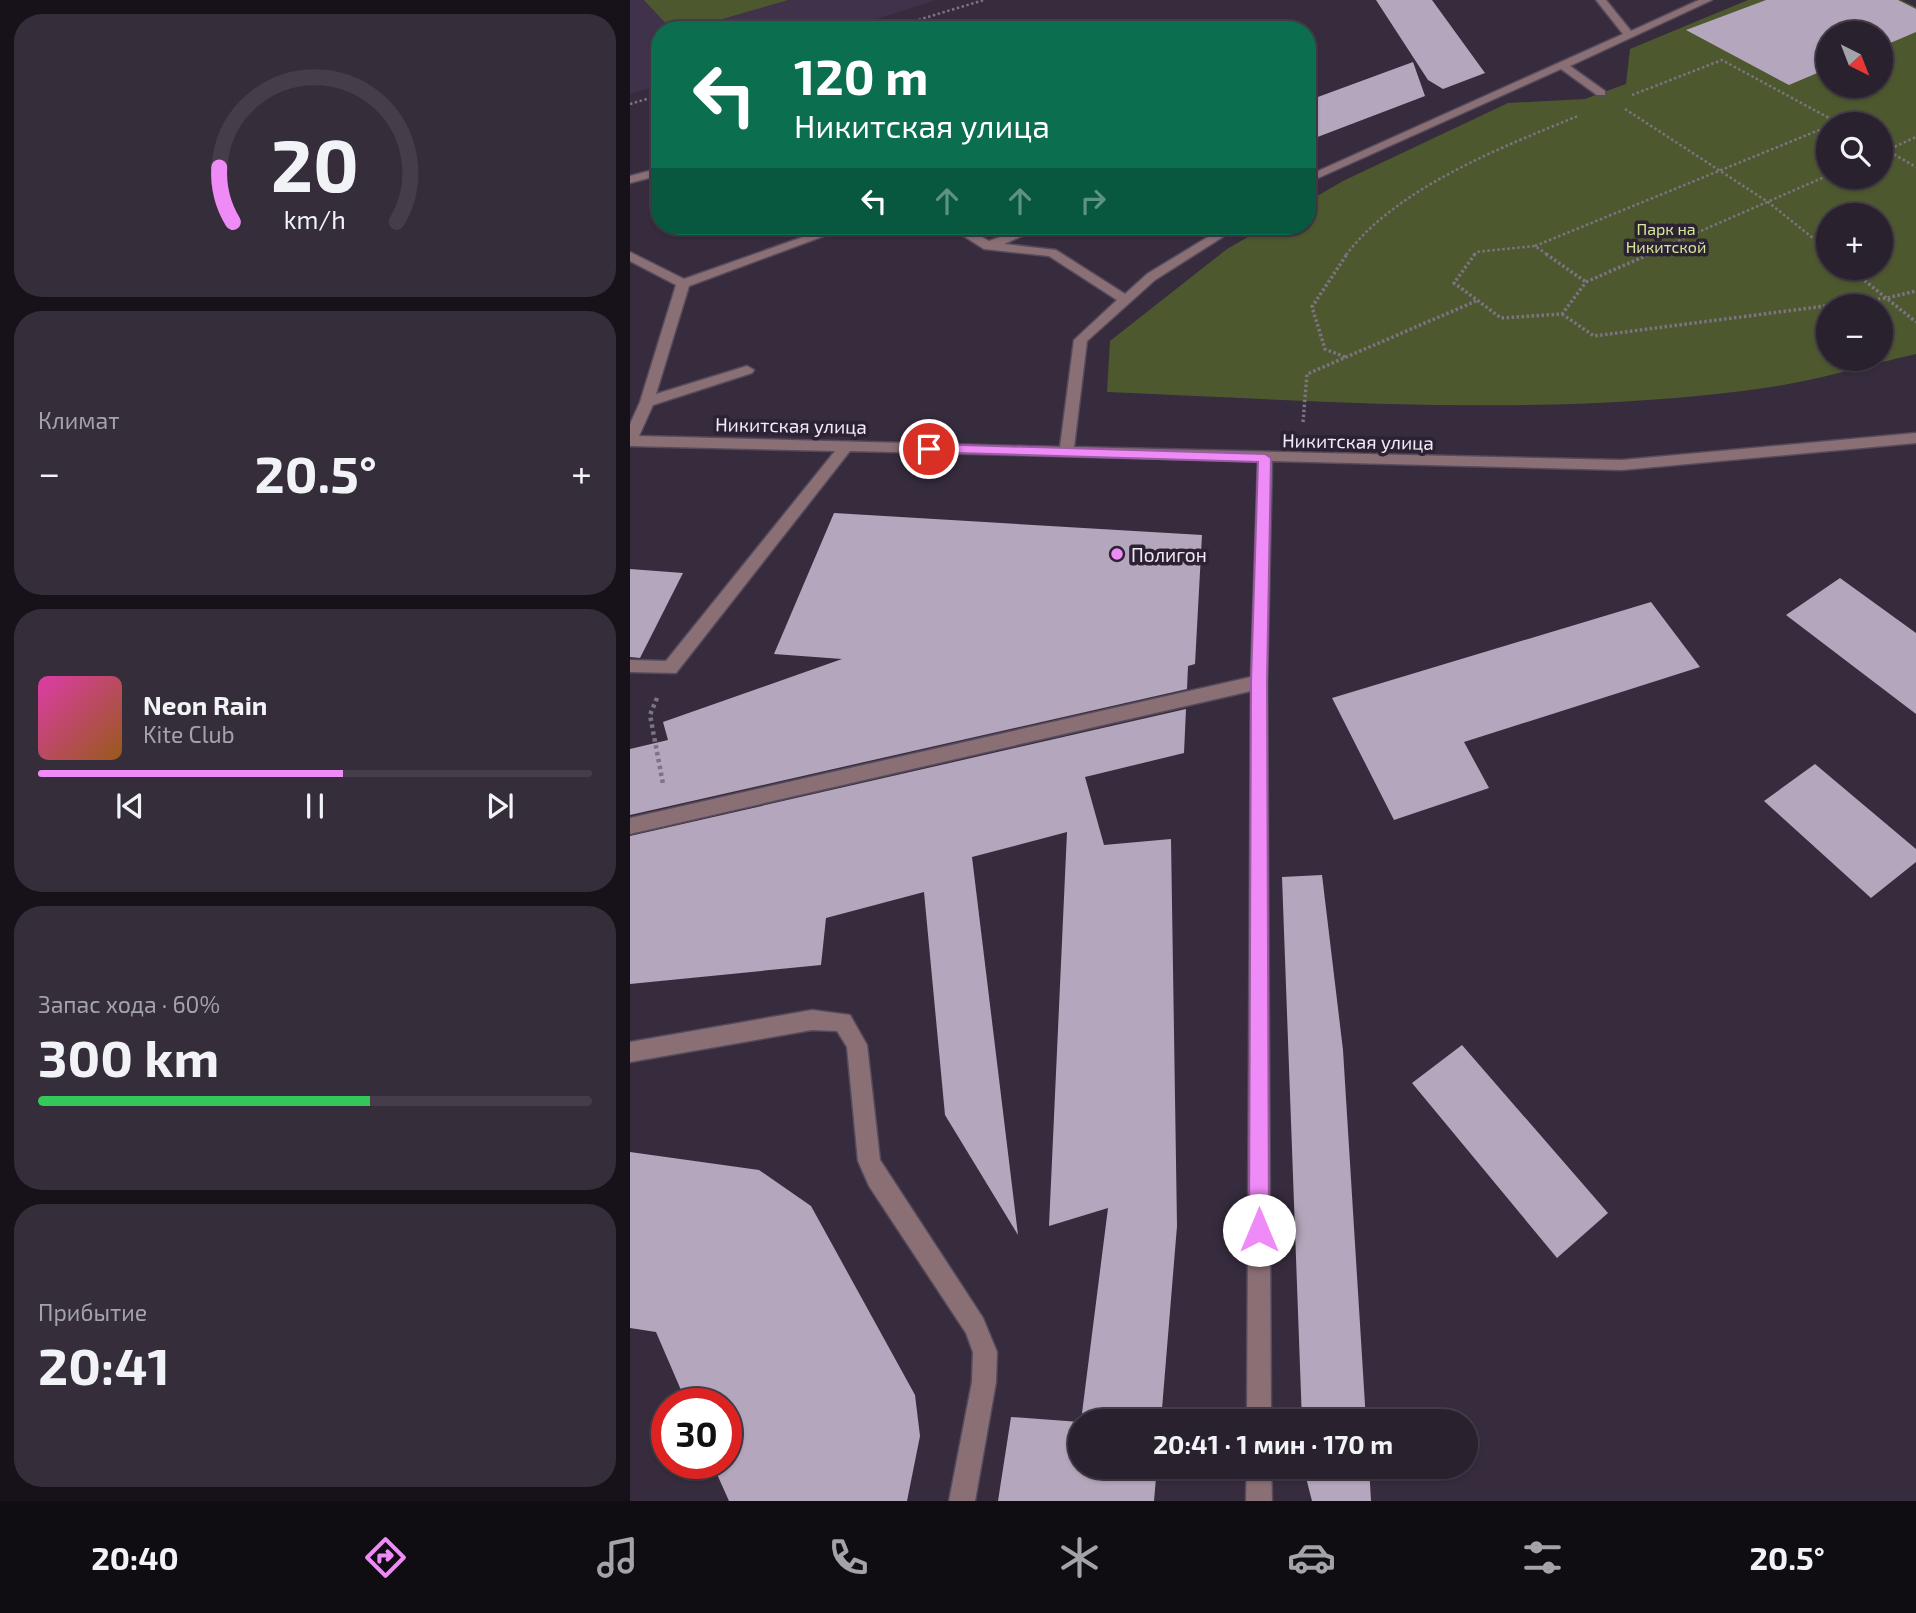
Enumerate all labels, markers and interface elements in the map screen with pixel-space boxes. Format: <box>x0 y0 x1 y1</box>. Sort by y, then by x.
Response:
north arrow <box>1816 21 1894 98</box>
map controls <box>1816 21 1893 371</box>
text: 120 m <box>794 46 928 105</box>
icon: left <box>679 49 770 140</box>
text: Никитская улица <box>794 106 1050 144</box>
button: search <box>1816 112 1893 189</box>
text: 20 <box>271 119 359 207</box>
icon: left <box>855 182 893 220</box>
icon: ahead <box>928 182 966 220</box>
icon: ahead <box>1001 182 1039 220</box>
icon: right <box>1074 182 1112 220</box>
button: + <box>1816 203 1893 280</box>
text: km/h <box>284 204 346 234</box>
park label: Парк на Никитской <box>1626 219 1706 256</box>
button: − <box>1816 294 1893 371</box>
text: Климат <box>38 406 119 434</box>
street label: Никитская улица <box>715 412 867 439</box>
pin <box>899 419 959 479</box>
street label: Никитская улица <box>1282 428 1434 455</box>
icon: arrive <box>910 430 948 468</box>
text: 20.5° <box>254 441 377 503</box>
text: − <box>38 449 60 495</box>
text: + <box>571 449 592 495</box>
place label: Полигон <box>1131 543 1207 566</box>
marker: Полигон <box>1109 546 1125 562</box>
text: Neon Rain <box>143 689 267 720</box>
text: Kite Club <box>143 720 235 748</box>
icon: previous <box>111 787 149 825</box>
icon: pause <box>296 787 334 825</box>
icon: next <box>481 787 519 825</box>
text: Запас хода · 60% <box>38 990 220 1018</box>
text: 300 km <box>38 1025 219 1087</box>
position arrow <box>1222 1193 1296 1267</box>
text: Прибытие <box>38 1298 147 1326</box>
text: 20:41 <box>38 1333 170 1395</box>
speed limit sign: 30 <box>651 1388 742 1479</box>
text: 20:41 · 1 мин · 170 m <box>1153 1428 1393 1459</box>
icon: directions <box>361 1533 410 1582</box>
icon: music <box>593 1533 642 1582</box>
icon: phone <box>824 1533 873 1582</box>
icon: climate <box>1055 1533 1104 1582</box>
icon: car <box>1287 1533 1336 1582</box>
icon: filters <box>1518 1533 1567 1582</box>
text: 20:40 <box>91 1538 179 1576</box>
text: 20.5° <box>1750 1538 1825 1576</box>

